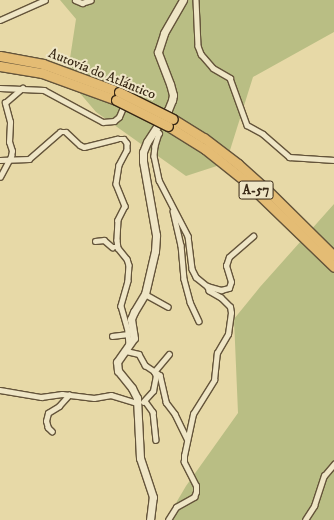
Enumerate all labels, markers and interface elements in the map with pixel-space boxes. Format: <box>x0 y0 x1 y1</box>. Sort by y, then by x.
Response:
street label: Autovía do Atlántico <box>46 45 158 103</box>
road number: A-57 <box>238 179 274 201</box>

